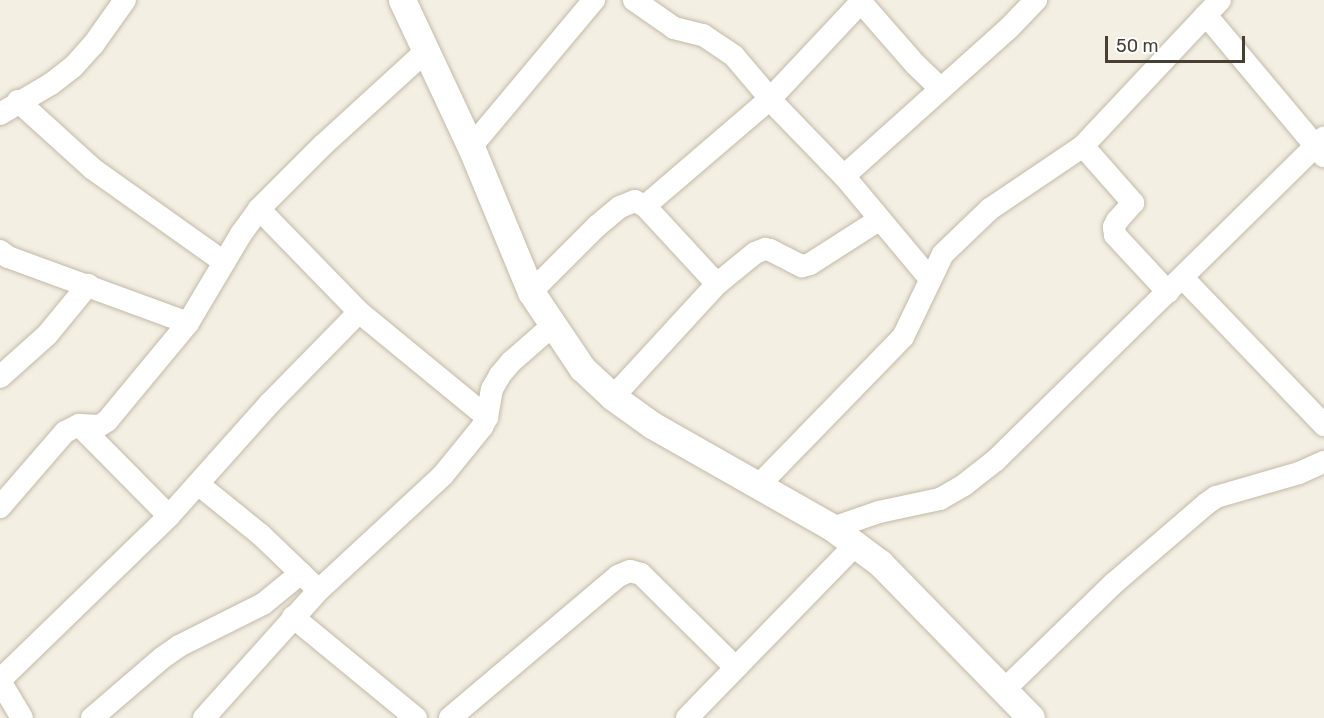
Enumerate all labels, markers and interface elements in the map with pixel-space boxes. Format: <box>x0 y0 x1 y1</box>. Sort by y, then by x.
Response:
scale bar <box>1108 24 1248 62</box>
text: 50 m <box>1116 35 1159 57</box>

